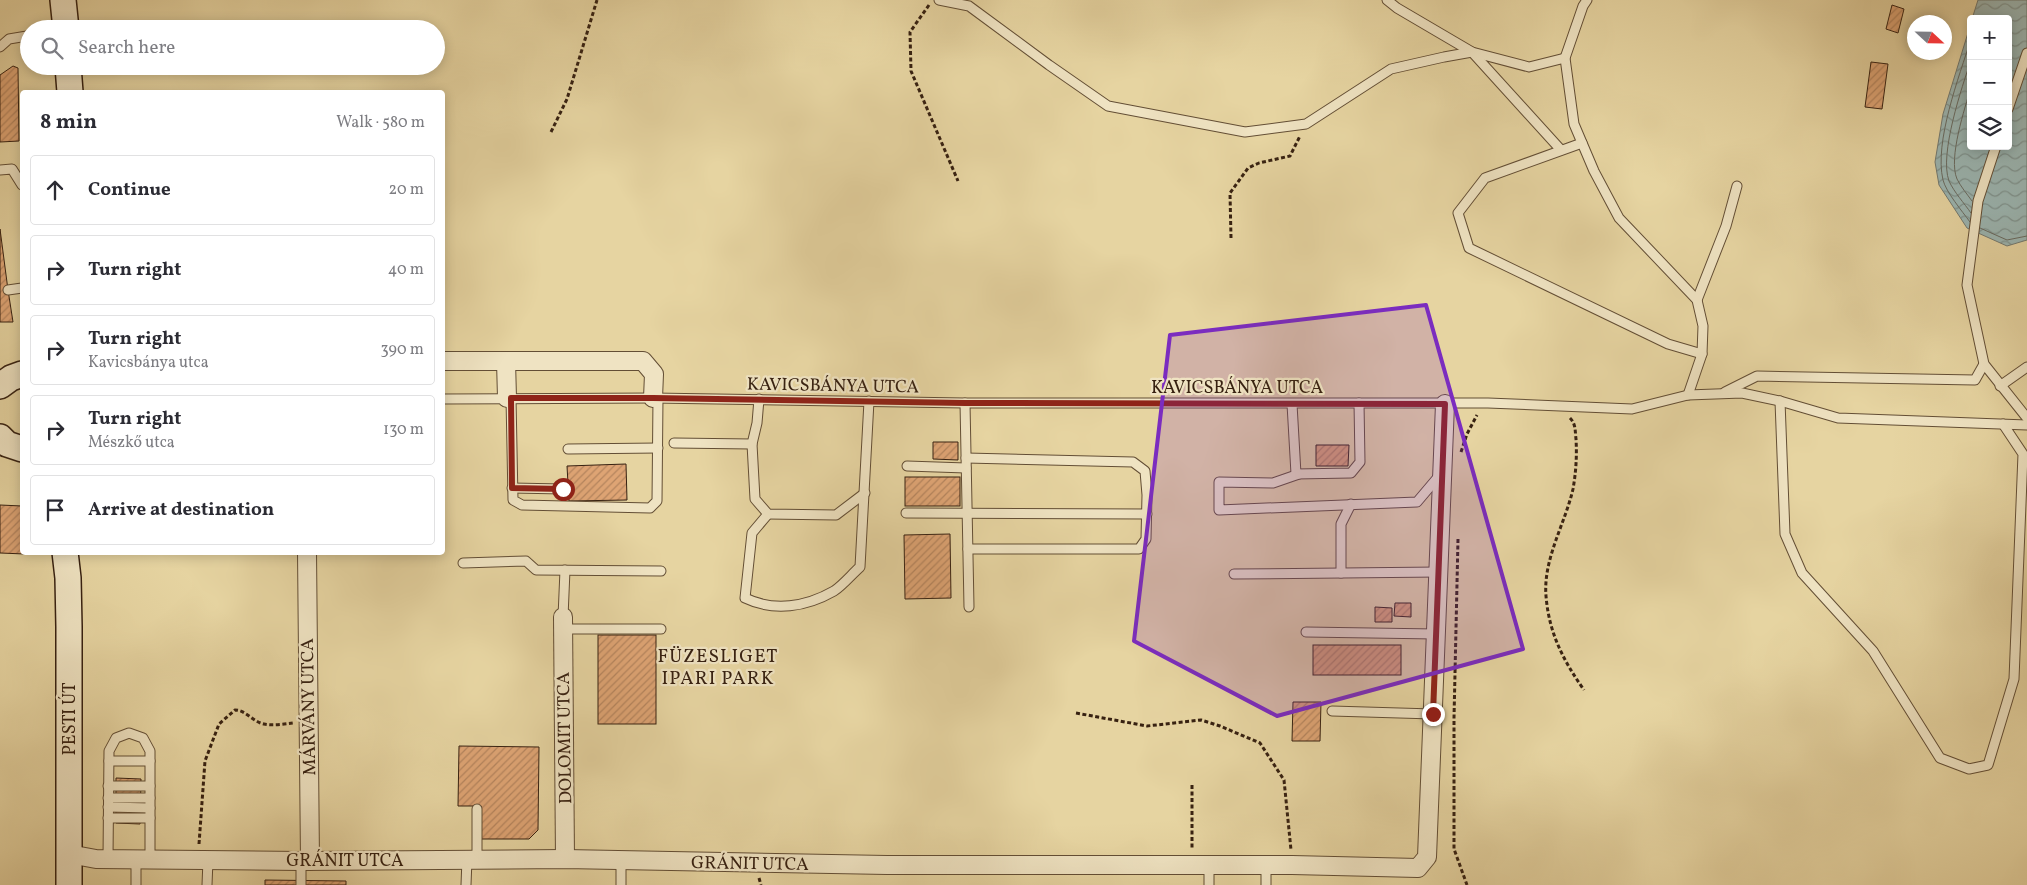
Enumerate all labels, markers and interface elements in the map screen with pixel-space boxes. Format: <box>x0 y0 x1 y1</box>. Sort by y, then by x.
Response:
north arrow <box>1907 15 1952 60</box>
map controls <box>1967 15 2012 150</box>
button: + <box>1967 15 2012 60</box>
search box <box>20 20 445 75</box>
icon: search <box>38 34 66 62</box>
text: Search here <box>78 35 175 61</box>
button: − <box>1967 60 2012 105</box>
button: layers <box>1967 105 2012 150</box>
text: 8 min <box>40 108 97 137</box>
text: Walk · 580 m <box>336 112 425 134</box>
icon: ahead <box>41 176 69 204</box>
text: Continue <box>88 177 171 203</box>
text: 20 m <box>389 179 424 201</box>
icon: right <box>41 256 69 284</box>
text: Turn right <box>88 257 181 283</box>
text: 40 m <box>388 259 424 281</box>
text: Turn right <box>88 326 181 352</box>
icon: right <box>41 336 69 364</box>
text: 390 m <box>381 339 424 361</box>
text: Kavicsbánya utca <box>88 352 209 374</box>
street label: KAVICSBÁNYA UTCA <box>747 372 920 401</box>
street label: KAVICSBÁNYA UTCA <box>1151 376 1323 401</box>
text: Turn right <box>88 406 181 432</box>
icon: right <box>41 416 69 444</box>
text: 130 m <box>383 419 424 441</box>
text: Mészkő utca <box>88 432 175 454</box>
route start <box>552 478 575 501</box>
icon: arrive <box>41 496 69 524</box>
text: Arrive at destination <box>88 497 274 523</box>
street label: MÁRVÁNY UTCA <box>296 638 323 776</box>
district label: FÜZESLIGET IPARI PARK <box>658 644 778 692</box>
street label: DOLOMIT UTCA <box>552 671 579 804</box>
street label: PESTI ÚT <box>58 682 83 756</box>
route end <box>1422 703 1445 726</box>
street label: GRÁNIT UTCA <box>286 849 404 874</box>
street label: GRÁNIT UTCA <box>691 851 809 878</box>

